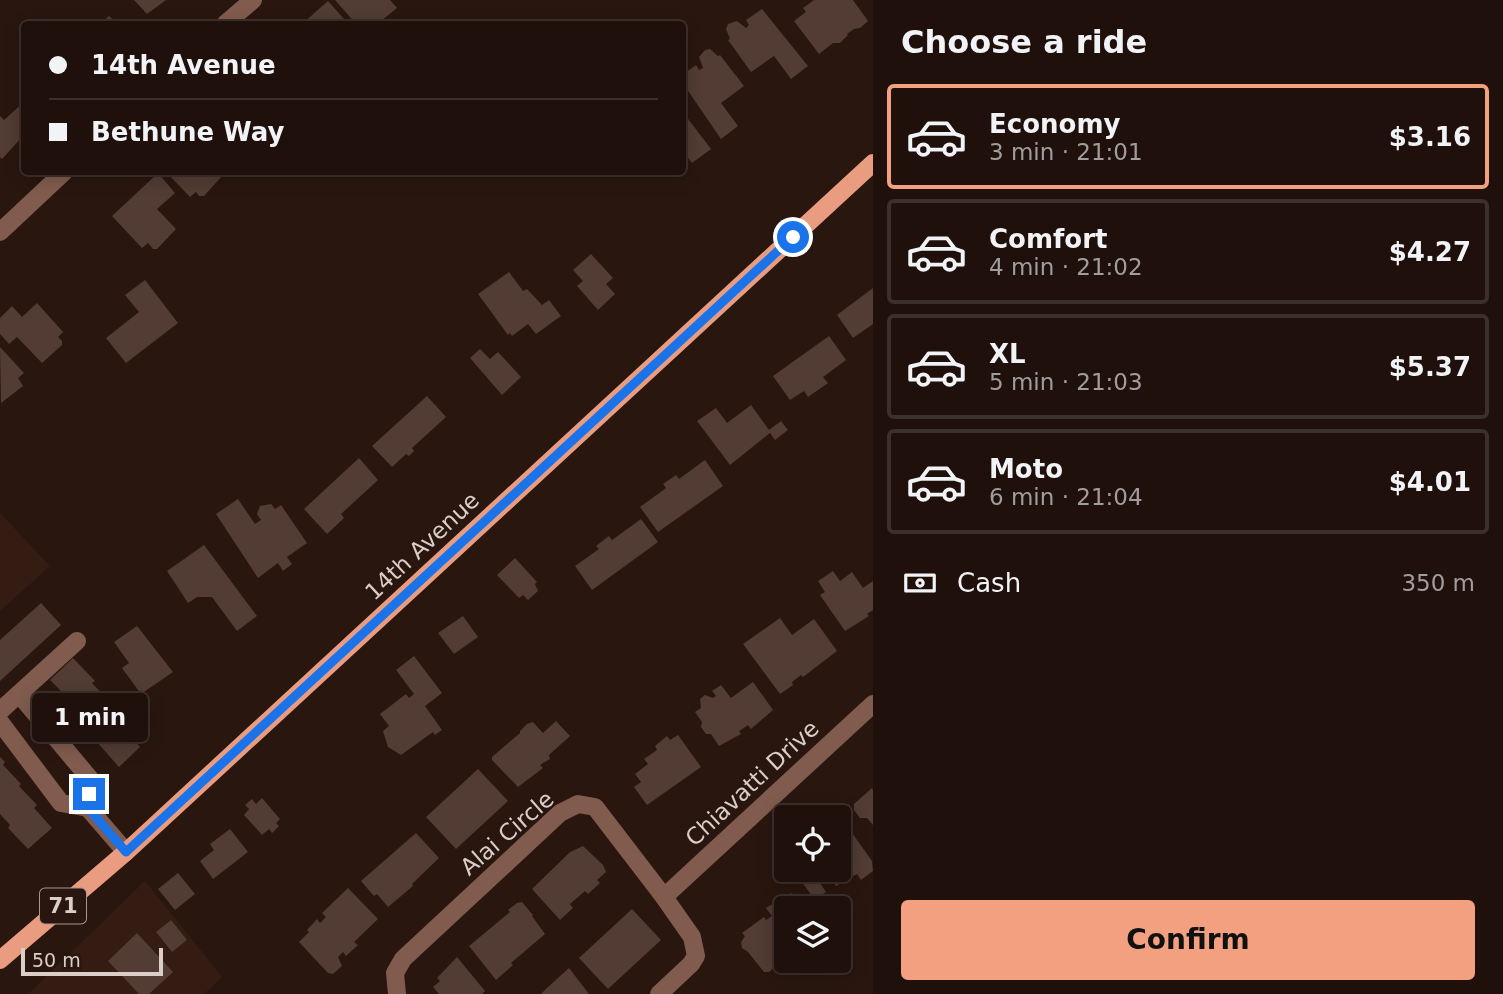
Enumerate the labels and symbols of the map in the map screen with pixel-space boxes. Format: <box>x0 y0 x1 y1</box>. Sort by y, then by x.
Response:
route start <box>777 221 809 253</box>
street label: 14th Avenue <box>360 487 484 605</box>
callout: 1 min <box>31 692 147 742</box>
street label: Chiavatti Drive <box>680 715 824 851</box>
route end <box>73 778 105 810</box>
street label: Alai Circle <box>455 786 559 880</box>
road number: 71 <box>40 888 86 923</box>
scale bar <box>21 945 163 977</box>

